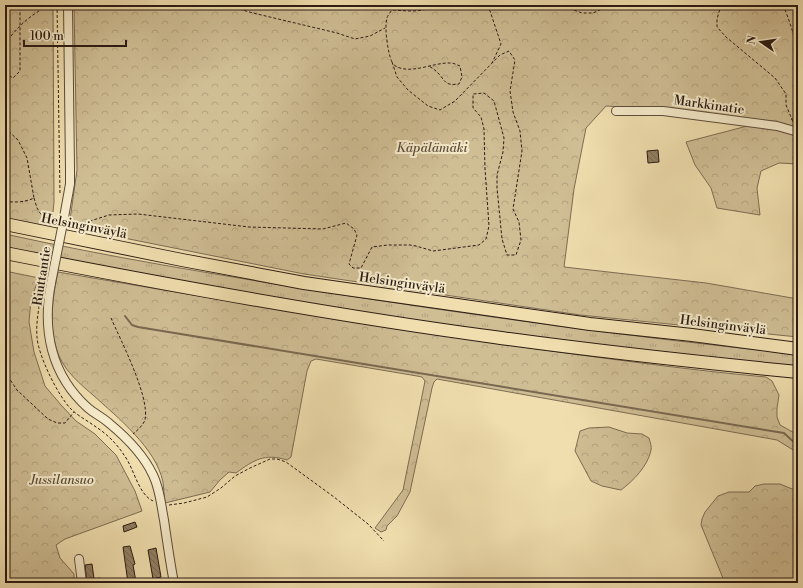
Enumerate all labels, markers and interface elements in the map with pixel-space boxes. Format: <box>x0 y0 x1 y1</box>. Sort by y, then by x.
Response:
scale bar <box>24 22 126 48</box>
north arrow <box>741 22 781 62</box>
text: 100 m <box>30 29 64 44</box>
text: N <box>744 34 760 46</box>
street label: Markkinatie <box>673 92 746 118</box>
park label: Käpälämäki <box>396 140 469 156</box>
street label: Helsinginväylä <box>40 210 129 242</box>
street label: Riuttantie <box>29 245 55 307</box>
street label: Helsinginväylä <box>358 269 447 297</box>
street label: Helsinginväylä <box>679 312 767 338</box>
park label: Jussilansuo <box>28 472 94 488</box>

